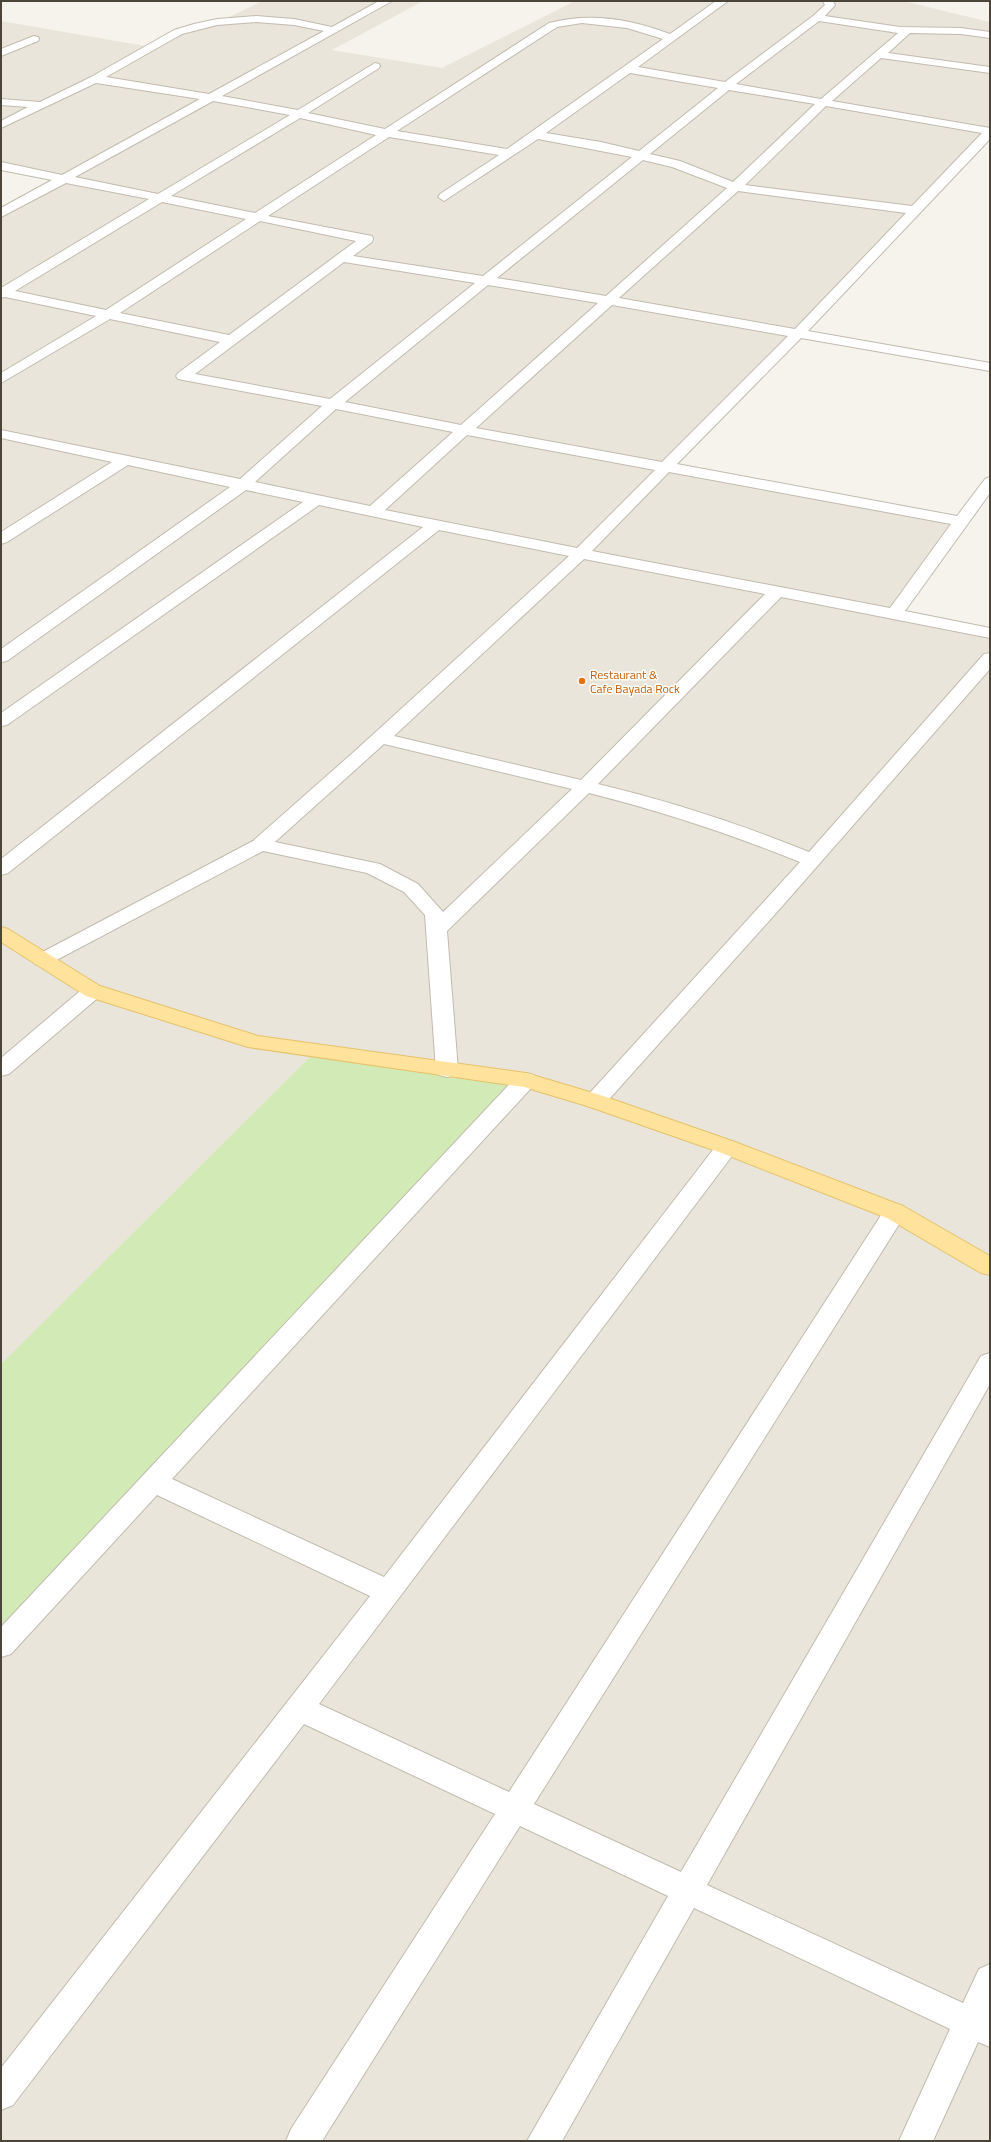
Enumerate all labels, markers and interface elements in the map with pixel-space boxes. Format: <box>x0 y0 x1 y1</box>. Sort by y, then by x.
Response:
place label: Restaurant & Cafe Bayada Rock <box>590 665 680 698</box>
marker: Restaurant & Cafe Bayada Rock <box>577 676 587 686</box>

